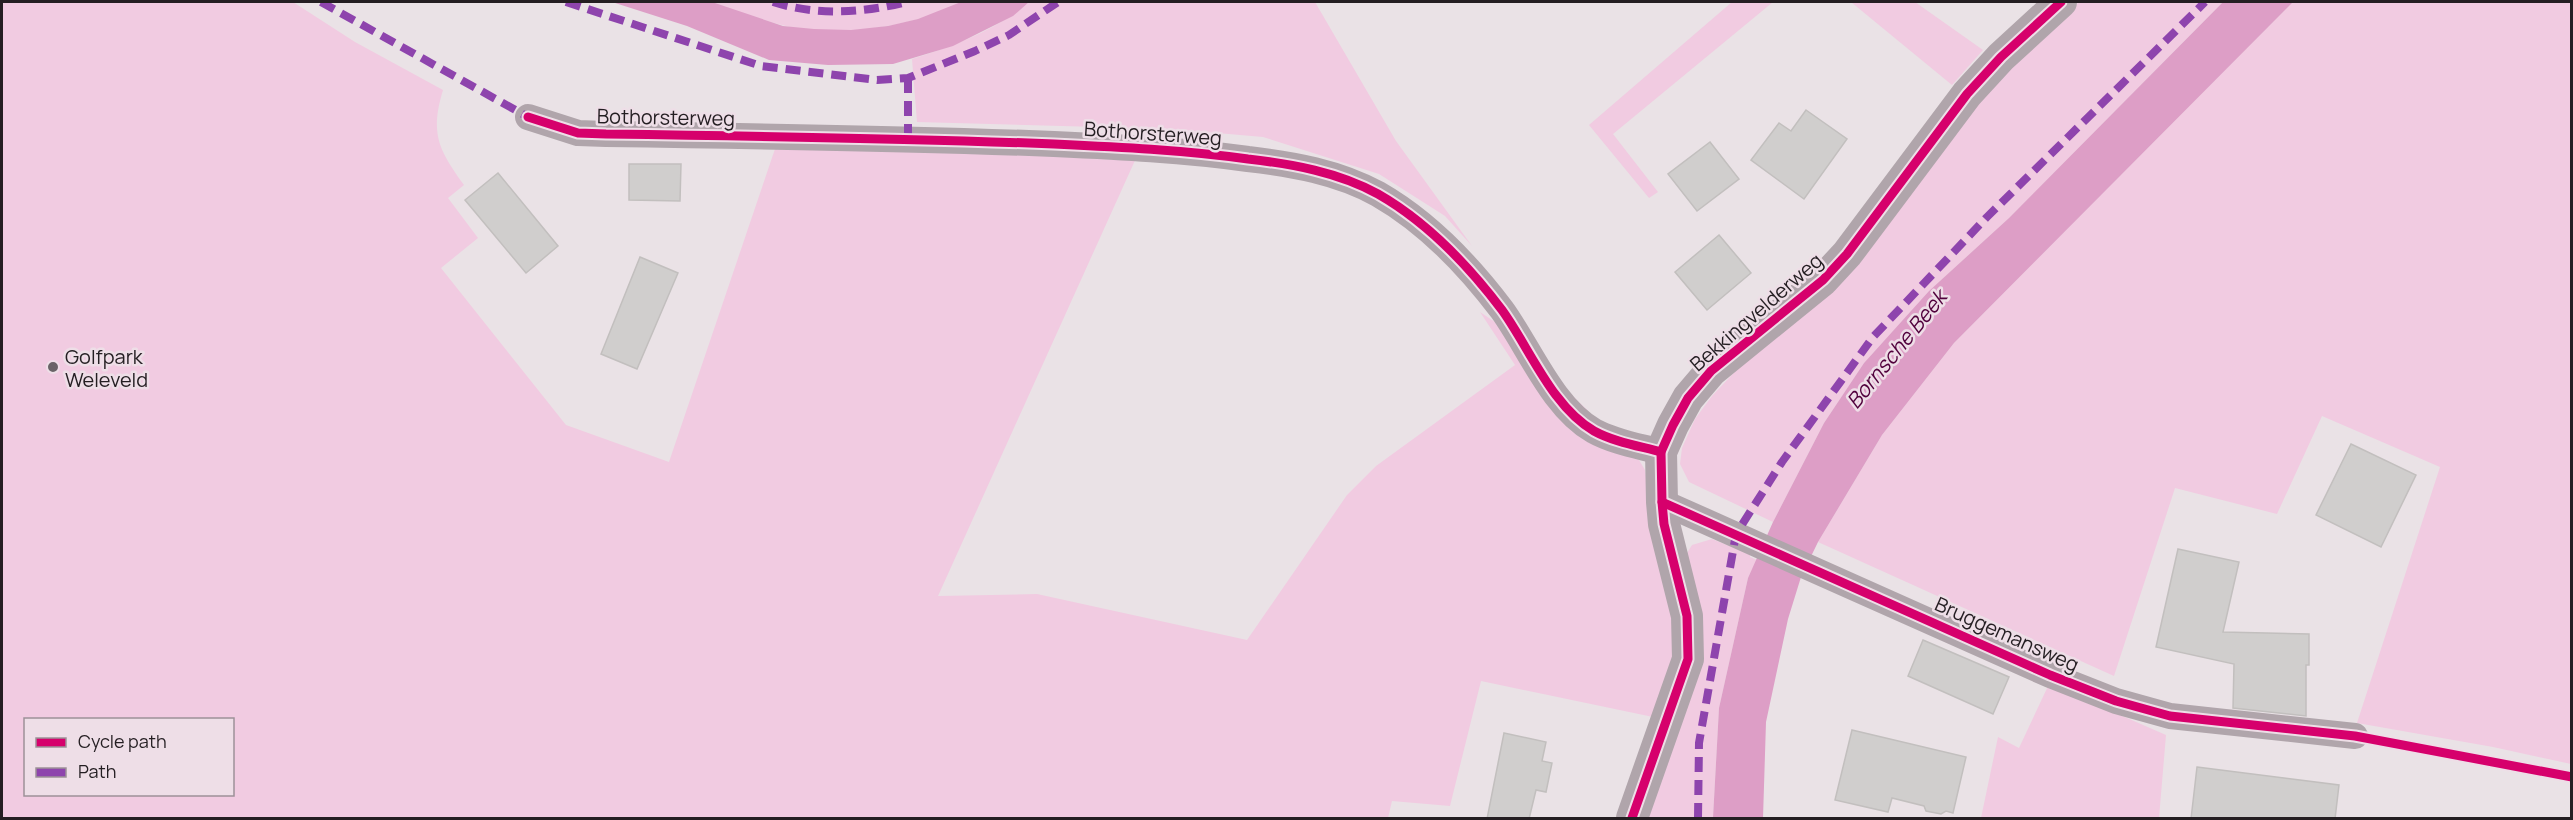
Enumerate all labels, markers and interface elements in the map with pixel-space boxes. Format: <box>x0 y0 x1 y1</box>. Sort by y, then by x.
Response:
street label: Bothorsterweg <box>597 102 735 132</box>
street label: Bothorsterweg <box>1083 115 1223 151</box>
street label: Bekkingvelderweg <box>1684 247 1828 377</box>
water label: Bornsche Beek <box>1840 282 1954 414</box>
place label: Golfpark Weleveld <box>65 343 148 393</box>
marker: Golfpark Weleveld <box>46 360 60 374</box>
street label: Bruggemansweg <box>1931 590 2083 678</box>
legend <box>24 718 234 796</box>
text: Cycle path <box>78 729 167 753</box>
text: Path <box>78 759 116 783</box>

